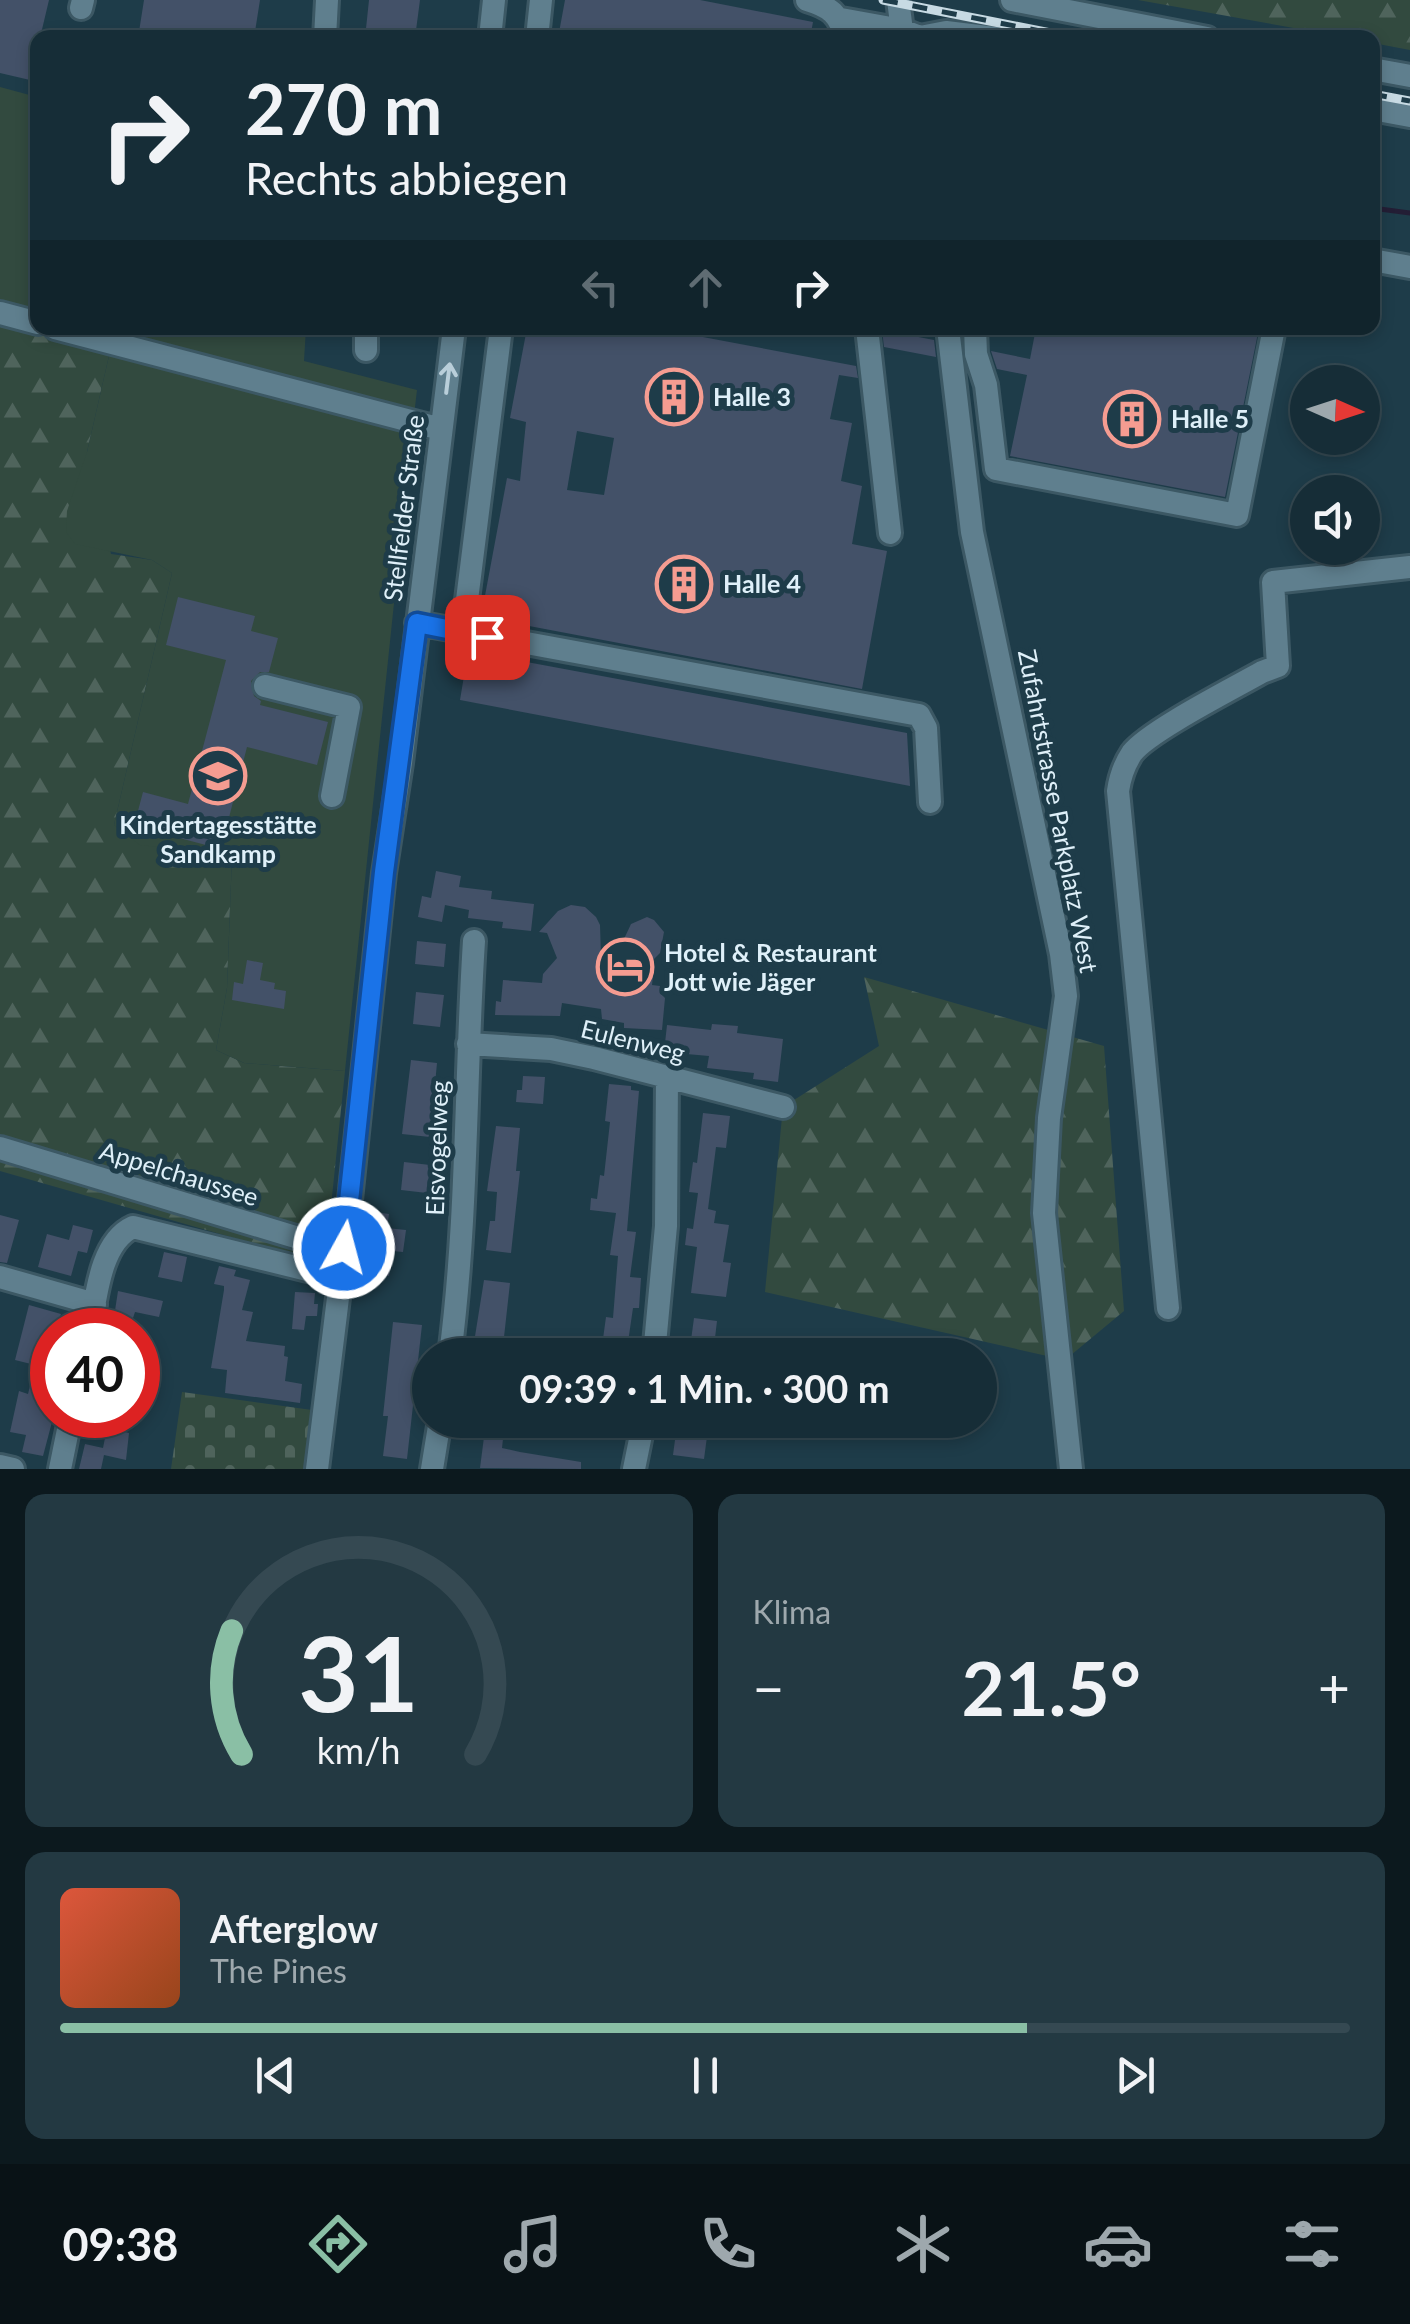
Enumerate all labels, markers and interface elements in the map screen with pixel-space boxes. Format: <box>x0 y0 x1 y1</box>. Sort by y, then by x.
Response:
text: 270 m <box>245 66 442 150</box>
icon: right <box>80 70 210 200</box>
text: Rechts abbiegen <box>245 151 568 205</box>
icon: left <box>573 260 628 315</box>
icon: ahead <box>678 260 733 315</box>
icon: right <box>783 260 838 315</box>
one-way arrow <box>439 363 457 395</box>
north arrow <box>1290 365 1380 455</box>
map controls <box>1290 365 1380 565</box>
building icon: Halle 3 <box>644 367 704 427</box>
place label: Halle 3 <box>713 381 791 411</box>
building icon: Halle 5 <box>1102 389 1162 449</box>
place label: Halle 5 <box>1171 403 1249 433</box>
street label: Stellfelder Straße <box>377 413 429 603</box>
button: sound <box>1290 475 1380 565</box>
building icon: Halle 4 <box>654 554 714 614</box>
place label: Halle 4 <box>723 568 801 598</box>
pin <box>445 595 530 680</box>
icon: arrive <box>460 610 515 665</box>
street label: Zufahrtstrasse Parkplatz West <box>1013 647 1105 975</box>
school or university icon: Kindertagesstätte Sandkamp <box>188 746 248 806</box>
place label: Kindertagesstätte Sandkamp <box>119 809 317 868</box>
hotel icon: Hotel & Restaurant Jott wie Jäger <box>595 937 655 997</box>
place label: Hotel & Restaurant Jott wie Jäger <box>664 937 877 996</box>
street label: Eulenweg <box>578 1013 689 1067</box>
street label: Eisvogelweg <box>419 1080 453 1216</box>
street label: Appelchaussee <box>96 1135 262 1211</box>
position arrow <box>292 1196 396 1300</box>
speed limit sign: 40 <box>30 1308 160 1438</box>
text: 09:39 · 1 Min. · 300 m <box>520 1365 889 1411</box>
text: Klima <box>753 1592 831 1631</box>
text: 31 <box>298 1609 419 1734</box>
text: 21.5° <box>962 1642 1141 1732</box>
text: − <box>753 1654 784 1720</box>
text: + <box>1318 1654 1350 1720</box>
text: km/h <box>317 1729 401 1772</box>
text: Afterglow <box>210 1905 378 1951</box>
text: The Pines <box>210 1951 347 1990</box>
icon: previous <box>248 2048 303 2103</box>
icon: pause <box>678 2048 733 2103</box>
icon: next <box>1108 2048 1163 2103</box>
icon: directions <box>303 2209 373 2279</box>
icon: music <box>498 2209 568 2279</box>
icon: phone <box>693 2209 763 2279</box>
icon: climate <box>888 2209 958 2279</box>
icon: car <box>1083 2209 1153 2279</box>
icon: filters <box>1277 2209 1347 2279</box>
text: 09:38 <box>62 2217 178 2271</box>

